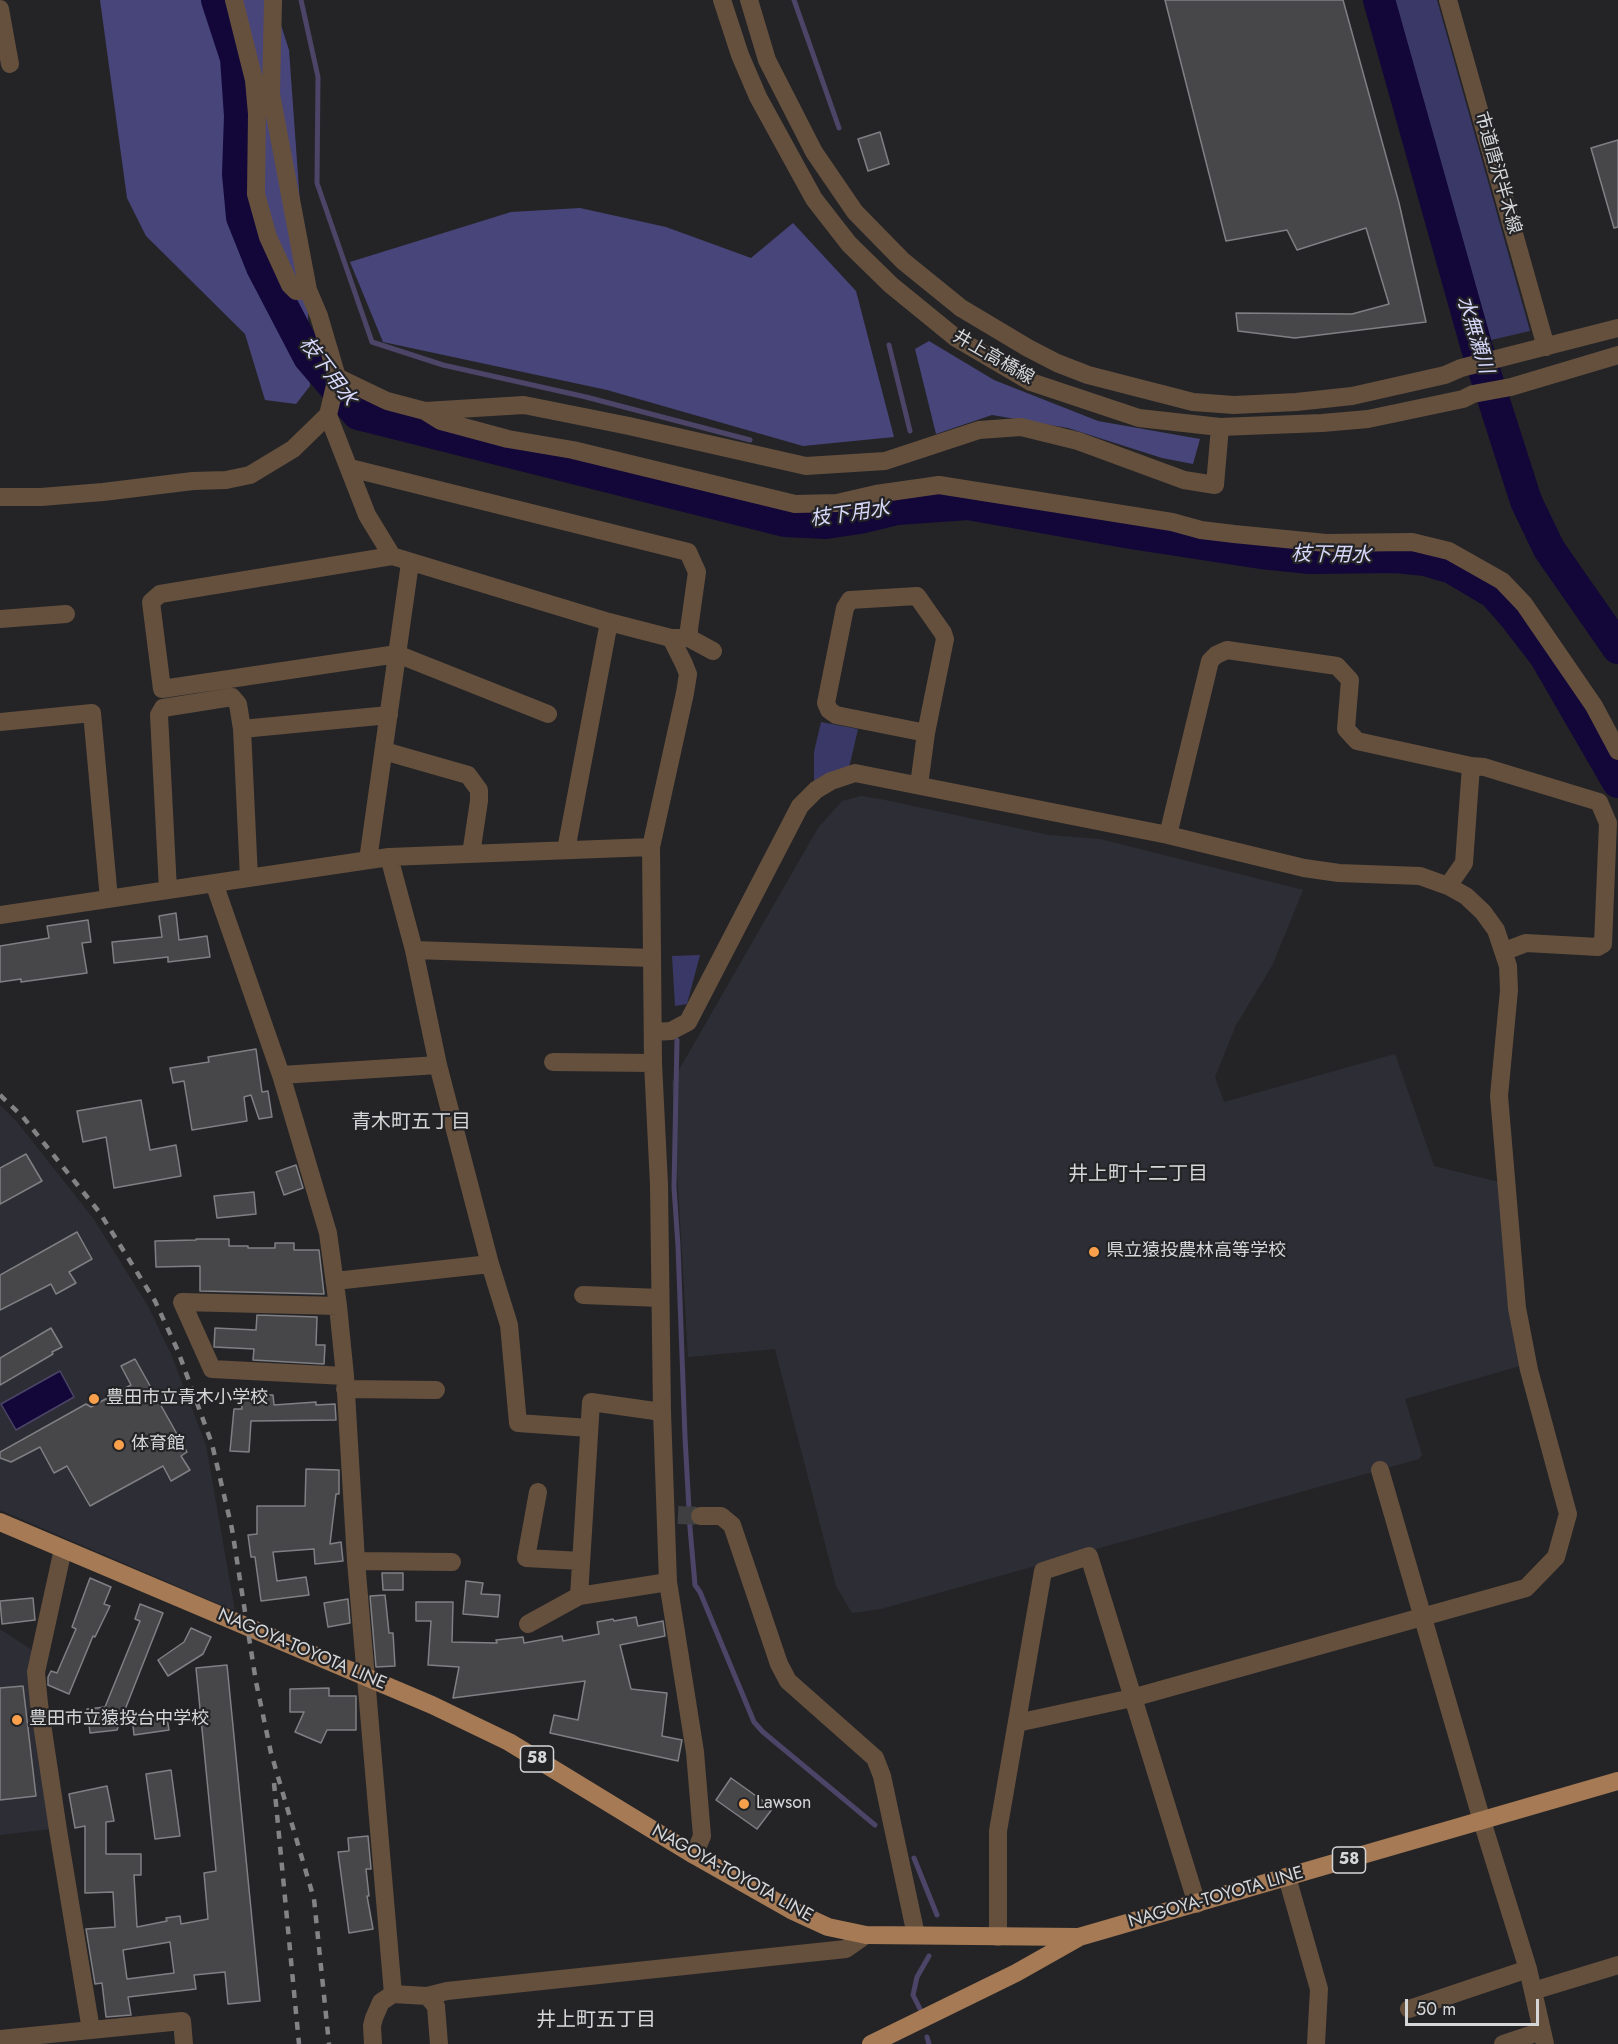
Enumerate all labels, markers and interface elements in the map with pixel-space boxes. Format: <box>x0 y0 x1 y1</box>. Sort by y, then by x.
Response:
street label: 市道唐沢半木線 <box>1469 109 1525 237</box>
water label: 水無瀬川 <box>1451 293 1497 377</box>
street label: 井上高橋線 <box>949 326 1037 390</box>
water label: 枝下用水 <box>293 333 361 411</box>
water label: 枝下用水 <box>809 498 891 532</box>
water label: 枝下用水 <box>1291 543 1371 569</box>
district label: 青木町五丁目 <box>351 1111 471 1135</box>
district label: 井上町十二丁目 <box>1068 1163 1208 1187</box>
place label: 県立猿投農林高等学校 <box>1106 1241 1286 1263</box>
marker: 県立猿投農林高等学校 <box>1087 1245 1101 1259</box>
place label: 豊田市立青木小学校 <box>106 1388 268 1410</box>
marker: 豊田市立青木小学校 <box>87 1392 101 1406</box>
place label: 体育館 <box>131 1434 185 1456</box>
marker: 体育館 <box>112 1438 126 1452</box>
street label: NAGOYA-TOYOTA LINE <box>214 1605 390 1695</box>
place label: 豊田市立猿投台中学校 <box>29 1709 209 1731</box>
marker: 豊田市立猿投台中学校 <box>10 1713 24 1727</box>
road number: 58 <box>520 1746 554 1772</box>
place label: Lawson <box>756 1793 811 1815</box>
marker: Lawson <box>737 1797 751 1811</box>
street label: NAGOYA-TOYOTA LINE <box>648 1821 816 1927</box>
road number: 58 <box>1332 1847 1366 1873</box>
street label: NAGOYA-TOYOTA LINE <box>1126 1863 1306 1933</box>
scale bar <box>1408 1987 1542 2025</box>
text: 50 m <box>1416 1996 1456 2022</box>
district label: 井上町五丁目 <box>536 2009 656 2033</box>

